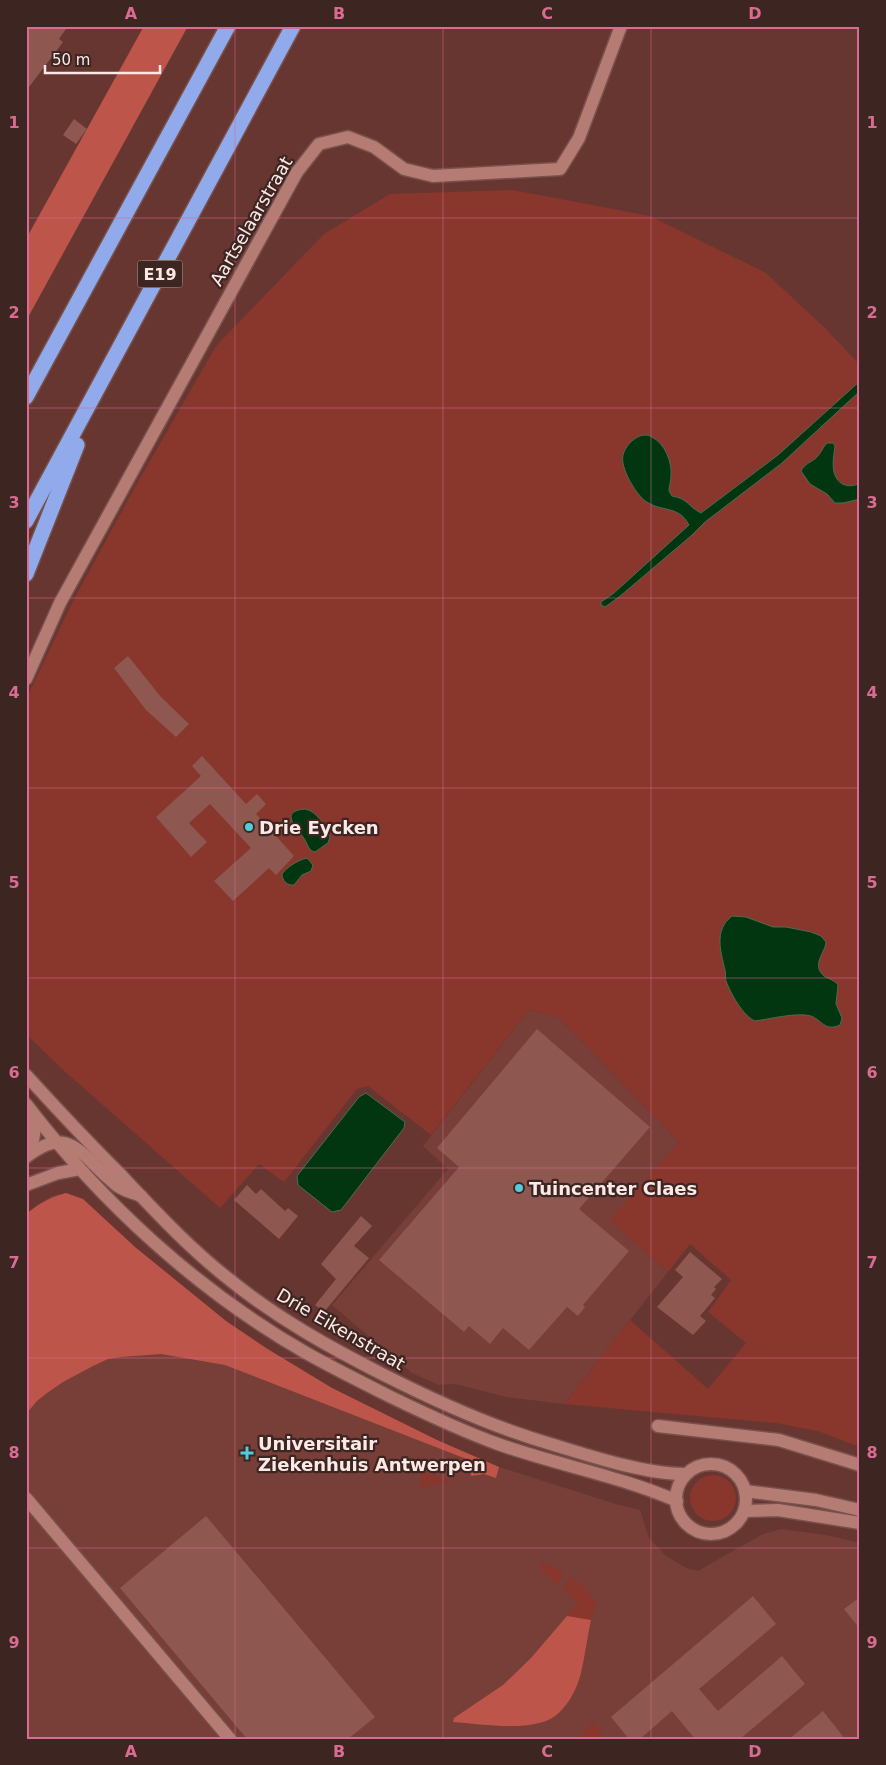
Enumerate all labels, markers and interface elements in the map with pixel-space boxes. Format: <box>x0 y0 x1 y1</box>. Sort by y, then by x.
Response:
text: A <box>125 4 138 23</box>
text: B <box>333 4 345 23</box>
text: C <box>541 4 553 23</box>
text: D <box>748 4 762 23</box>
scale bar <box>45 42 160 74</box>
text: 50 m <box>52 51 90 69</box>
text: 1 <box>8 113 20 132</box>
text: 1 <box>866 113 878 132</box>
street label: Aartselaarstraat <box>205 153 297 289</box>
road number: E19 <box>138 260 182 288</box>
text: 2 <box>8 303 20 322</box>
text: 2 <box>866 303 878 322</box>
text: 3 <box>8 493 20 512</box>
text: 3 <box>866 493 878 512</box>
text: 4 <box>8 683 20 702</box>
text: 4 <box>866 683 878 702</box>
place label: Drie Eycken <box>259 817 379 838</box>
marker: Drie Eycken <box>243 821 255 833</box>
text: 5 <box>8 873 20 892</box>
text: 5 <box>866 873 878 892</box>
text: 6 <box>8 1063 20 1082</box>
text: 6 <box>866 1063 878 1082</box>
place label: Tuincenter Claes <box>529 1178 697 1199</box>
marker: Tuincenter Claes <box>513 1182 525 1194</box>
text: 7 <box>8 1253 20 1272</box>
text: 7 <box>866 1253 878 1272</box>
street label: Drie Eikenstraat <box>273 1284 409 1374</box>
place label: Universitair Ziekenhuis Antwerpen <box>258 1433 486 1475</box>
text: 8 <box>8 1443 20 1462</box>
text: 8 <box>866 1443 878 1462</box>
marker: Universitair Ziekenhuis Antwerpen <box>240 1446 254 1460</box>
text: 9 <box>8 1633 20 1652</box>
text: 9 <box>866 1633 878 1652</box>
text: A <box>125 1742 138 1761</box>
text: B <box>333 1742 345 1761</box>
text: C <box>541 1742 553 1761</box>
text: D <box>748 1742 762 1761</box>

